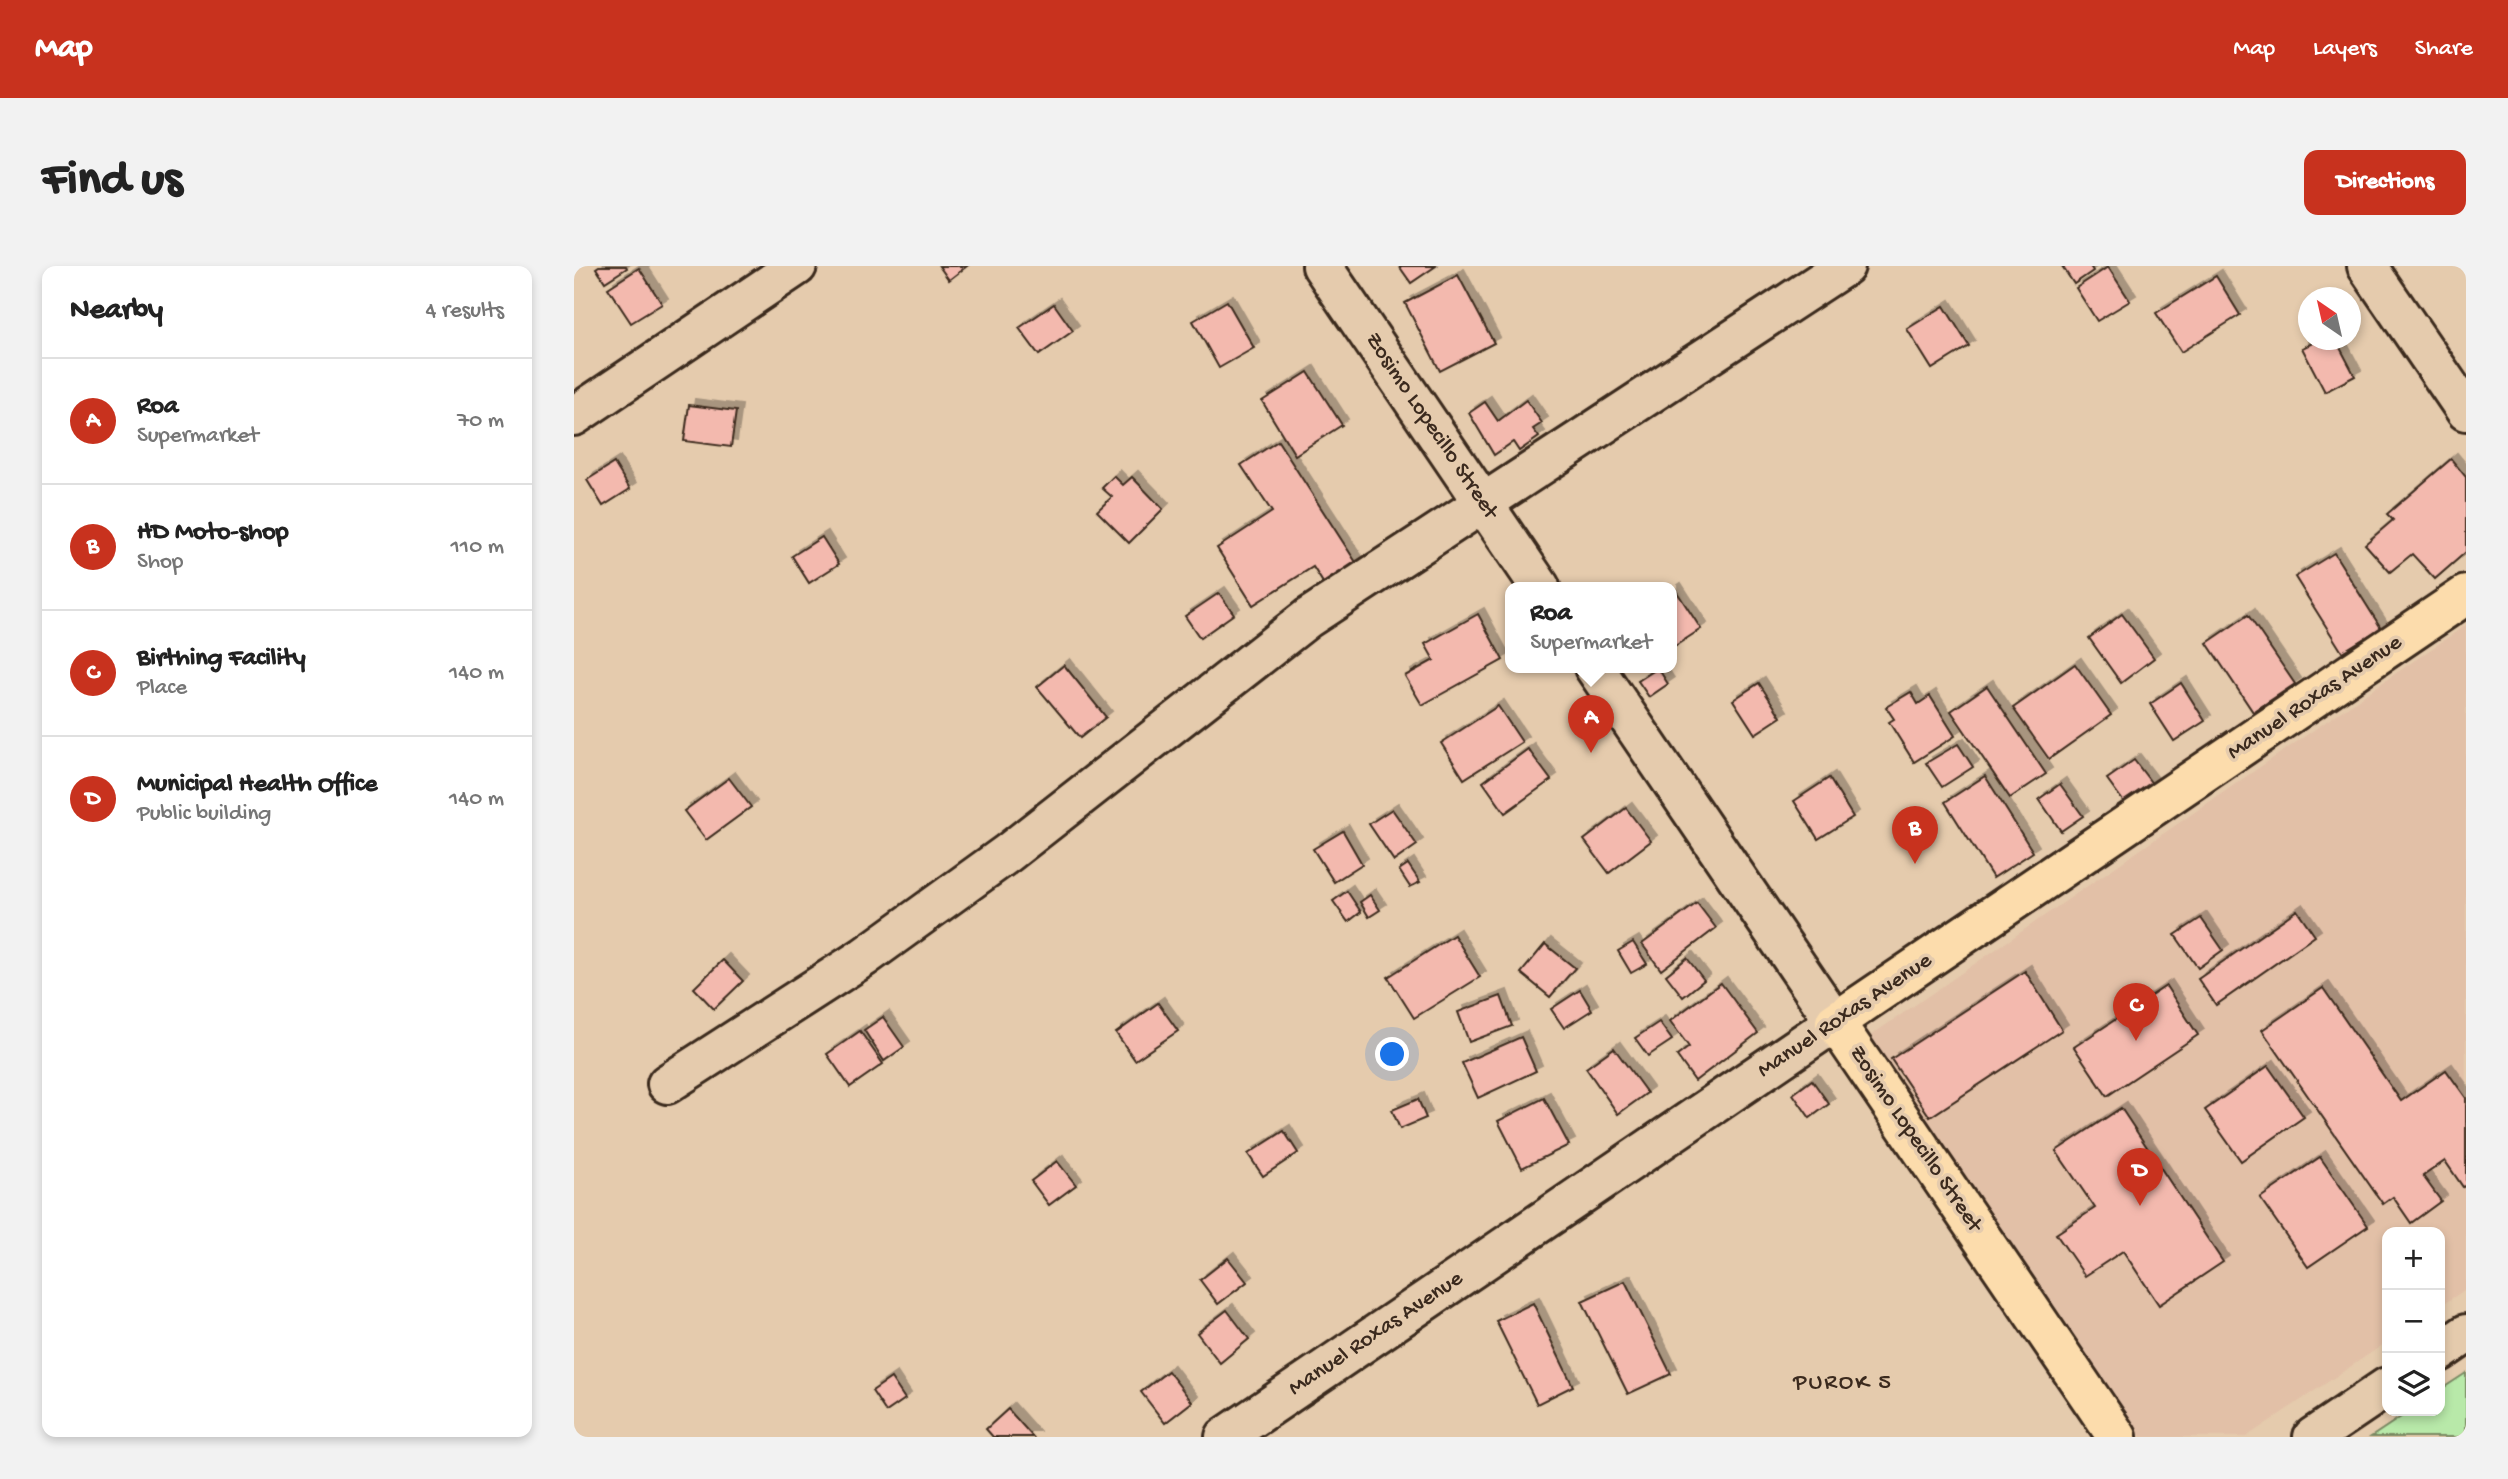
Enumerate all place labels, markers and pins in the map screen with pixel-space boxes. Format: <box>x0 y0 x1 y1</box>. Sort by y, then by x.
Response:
pin: A <box>1568 695 1614 753</box>
pin: B <box>1892 806 1938 864</box>
pin: C <box>2113 983 2159 1041</box>
pin: D <box>2117 1148 2163 1206</box>

